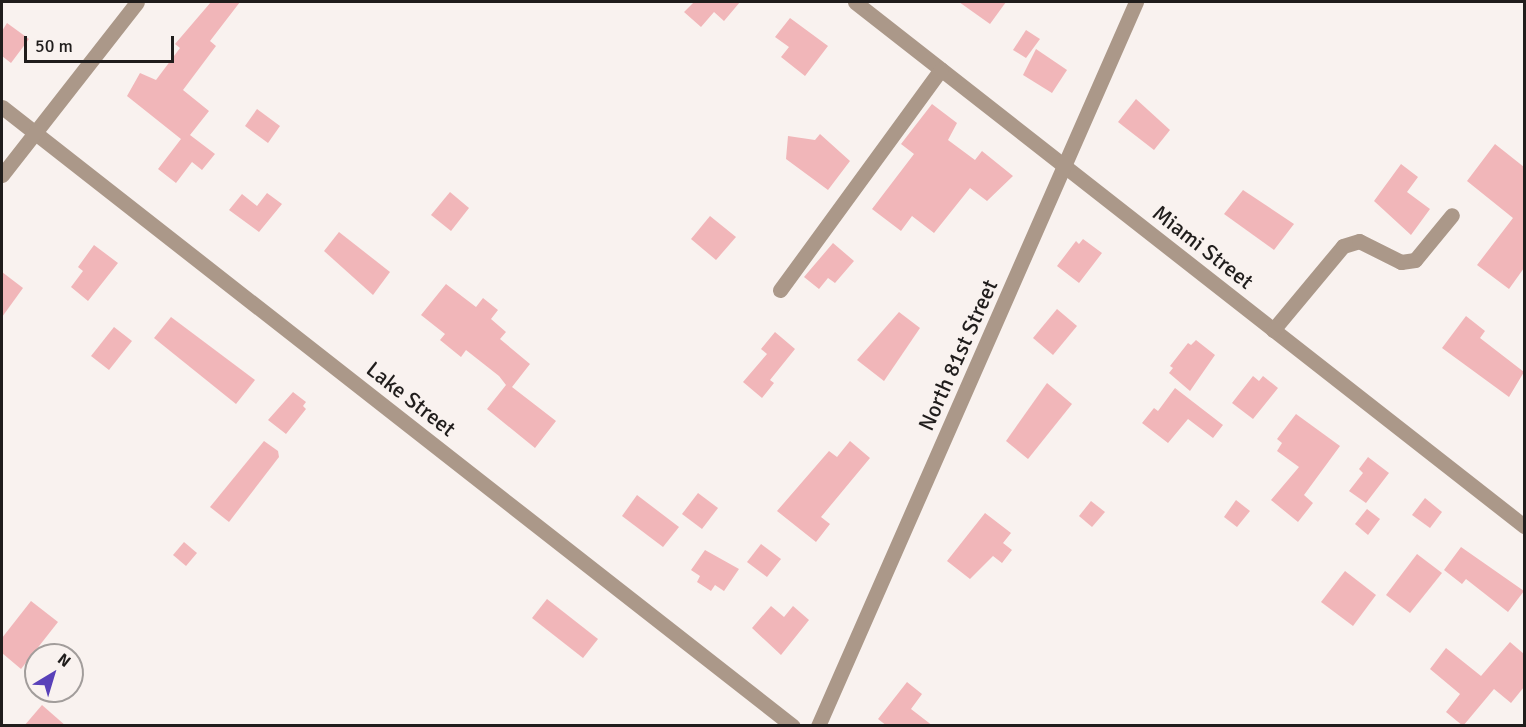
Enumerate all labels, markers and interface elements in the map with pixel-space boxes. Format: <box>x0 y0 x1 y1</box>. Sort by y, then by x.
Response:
scale bar <box>27 24 177 62</box>
text: 50 m <box>35 35 73 57</box>
street label: Miami Street <box>1147 199 1259 295</box>
street label: North 81st Street <box>913 275 1003 435</box>
street label: Lake Street <box>361 356 461 442</box>
north arrow <box>24 643 84 703</box>
text: N <box>53 649 74 672</box>

